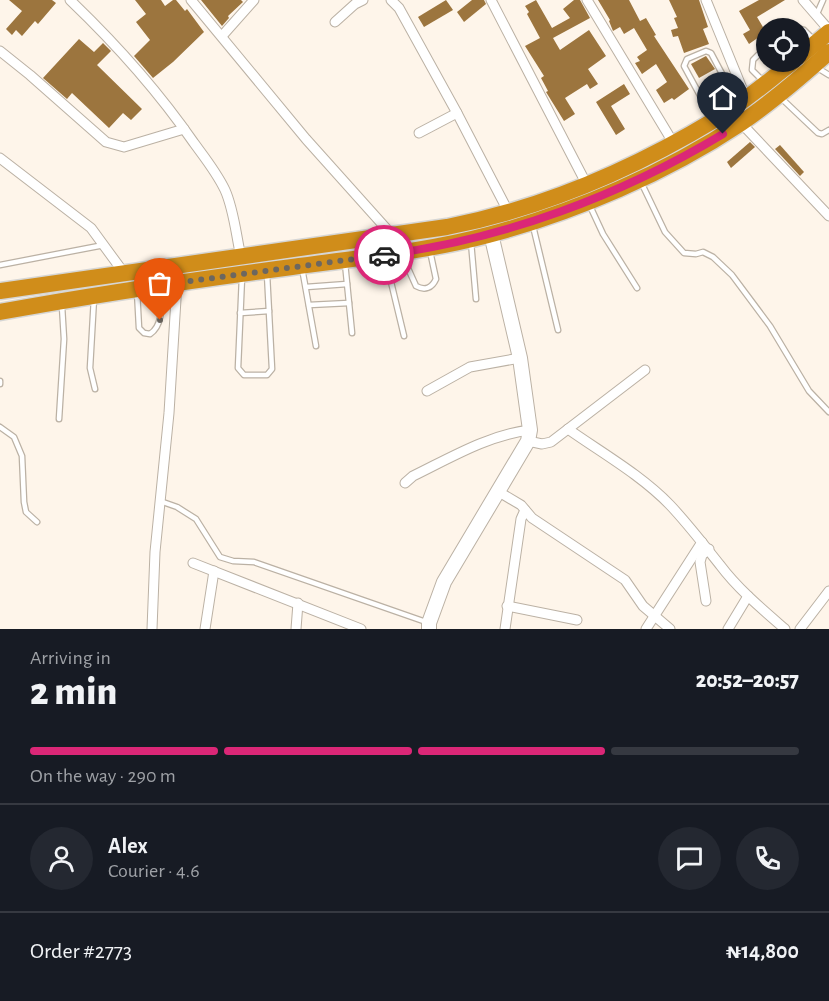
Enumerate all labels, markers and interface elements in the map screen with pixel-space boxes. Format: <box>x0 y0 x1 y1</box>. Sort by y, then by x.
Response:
map controls <box>756 18 810 72</box>
button: locate <box>756 18 810 72</box>
pin <box>697 72 748 134</box>
icon: home <box>706 81 739 114</box>
courier <box>354 225 414 285</box>
icon: car <box>368 239 401 272</box>
pin <box>134 258 185 320</box>
icon: bag <box>143 267 176 300</box>
text: Arriving in <box>30 648 111 668</box>
text: 20:52–20:57 <box>696 669 799 691</box>
text: 2 min <box>30 673 117 712</box>
text: On the way · 290 m <box>30 766 176 786</box>
button: person <box>30 827 93 890</box>
button: chat <box>658 827 721 890</box>
button: phone <box>736 827 799 890</box>
text: Alex <box>108 835 148 857</box>
text: Courier · 4.6 <box>108 861 200 881</box>
text: Order #2773 <box>30 940 132 962</box>
text: ₦14,800 <box>726 940 799 962</box>

